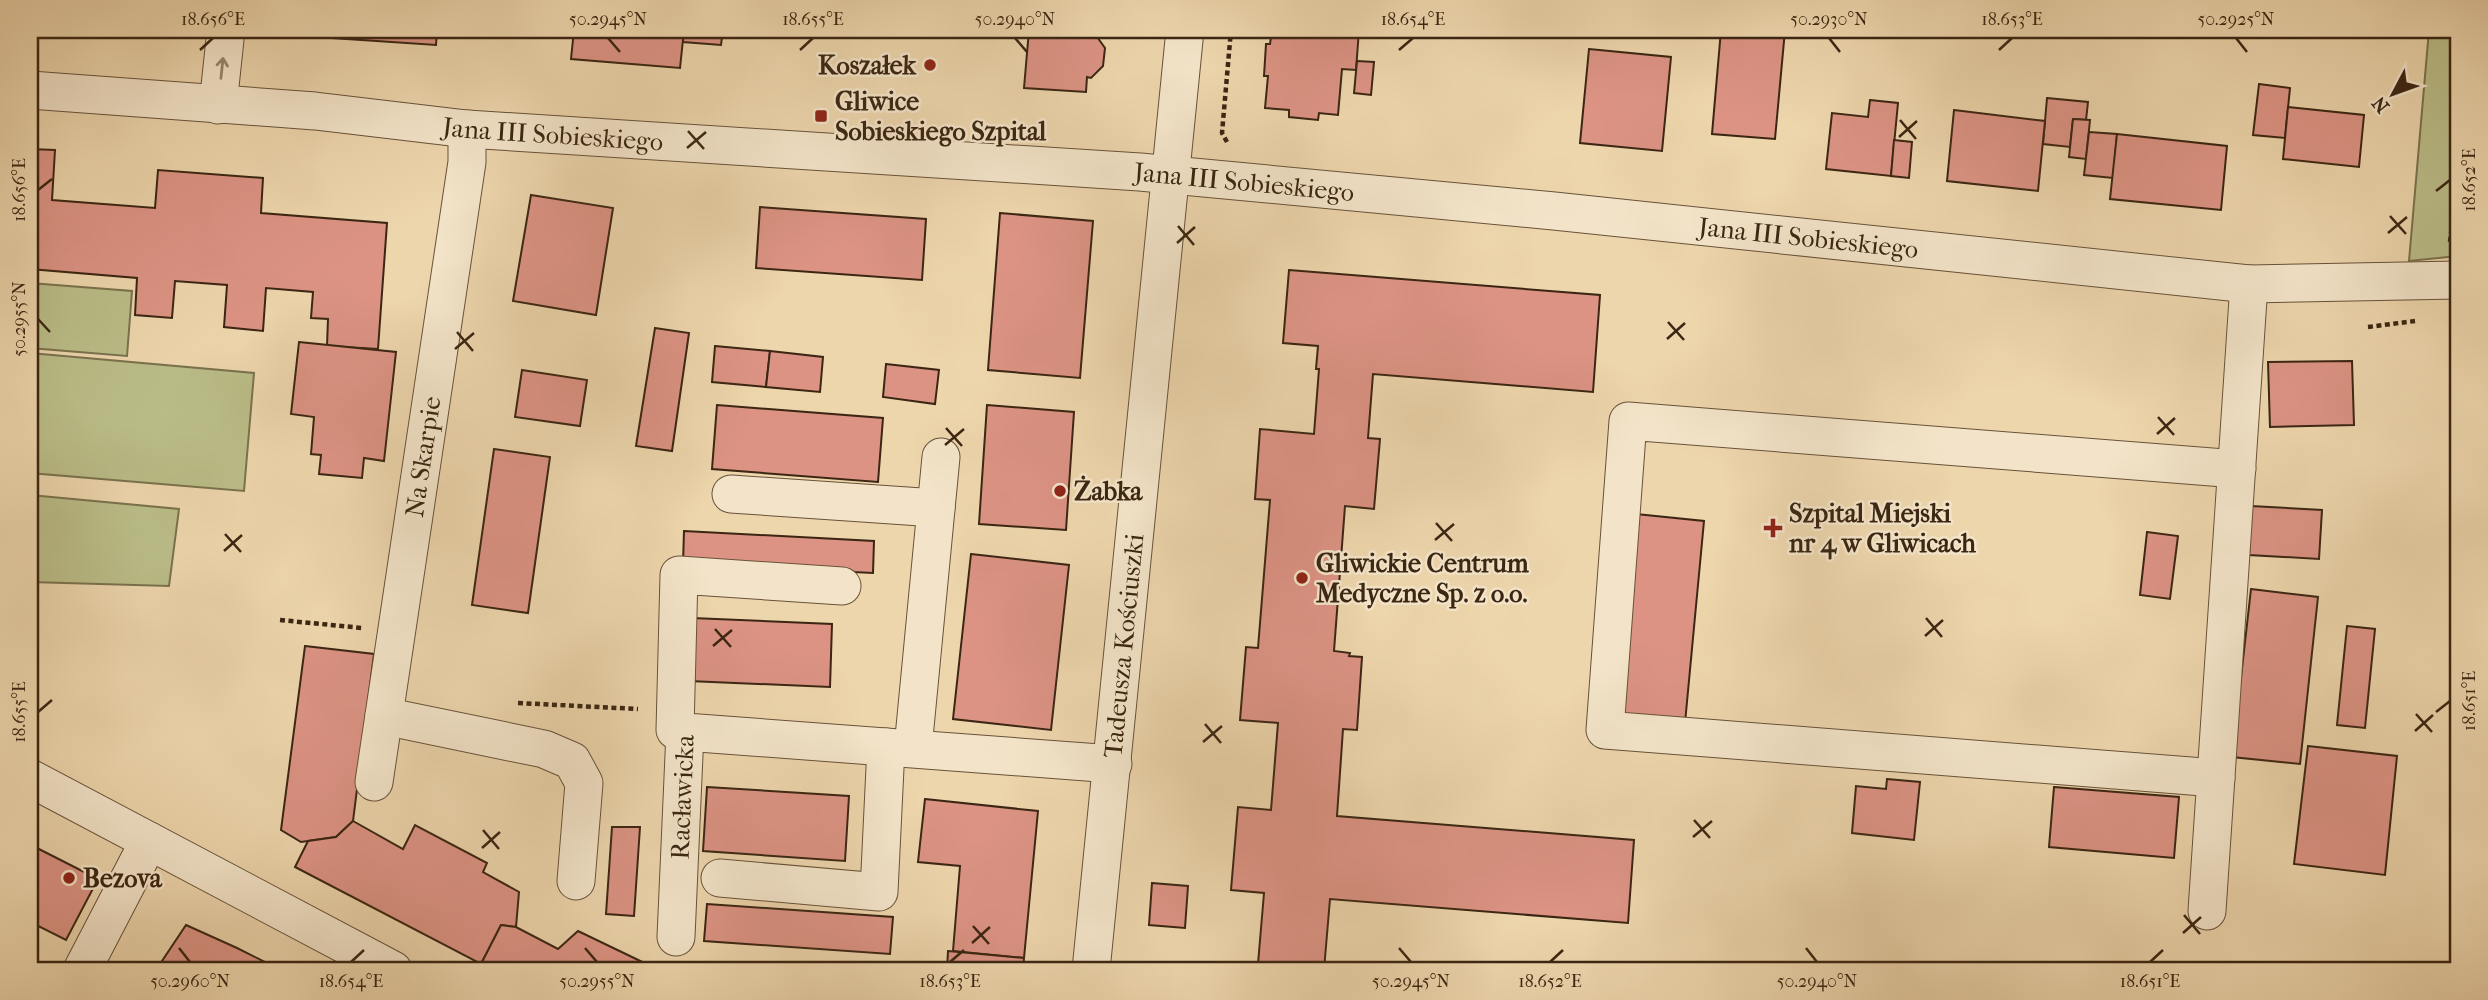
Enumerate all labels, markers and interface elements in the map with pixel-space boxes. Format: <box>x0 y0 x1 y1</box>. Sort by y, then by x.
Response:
text: 18.656°E <box>181 9 245 30</box>
text: 50.2945°N <box>569 9 647 30</box>
text: 18.655°E <box>782 9 844 30</box>
text: 50.2940°N <box>975 9 1056 30</box>
text: 18.654°E <box>1381 9 1445 30</box>
text: 50.2930°N <box>1790 9 1868 30</box>
text: 18.653°E <box>1981 9 2043 30</box>
text: 50.2925°N <box>2197 9 2275 30</box>
place label: Koszałek <box>818 50 918 81</box>
one-way arrow <box>216 57 229 79</box>
marker: Koszałek <box>922 57 938 73</box>
north arrow <box>2358 60 2428 130</box>
place label: Gliwice Sobieskiego Szpital <box>835 86 1047 147</box>
text: N <box>2368 91 2394 117</box>
marker: Gliwice Sobieskiego Szpital <box>813 108 829 124</box>
street label: Jana III Sobieskiego <box>439 111 664 157</box>
text: 18.652°E <box>2459 148 2480 212</box>
street label: Jana III Sobieskiego <box>1131 156 1356 208</box>
text: 18.656°E <box>9 158 30 222</box>
street label: Jana III Sobieskiego <box>1695 211 1920 265</box>
text: 50.2955°N <box>9 281 30 357</box>
street label: Na Skarpie <box>398 394 447 519</box>
place label: Żabka <box>1074 475 1143 507</box>
marker: Żabka <box>1052 483 1068 499</box>
place label: Szpital Miejski nr 4 w Gliwicach <box>1788 498 1976 560</box>
marker: Szpital Miejski nr 4 w Gliwicach <box>1763 518 1783 538</box>
street label: Tadeusza Kościuszki <box>1097 532 1150 759</box>
place label: Gliwickie Centrum Medyczne Sp. z o.o. <box>1316 548 1529 609</box>
marker: Gliwickie Centrum Medyczne Sp. z o.o. <box>1294 570 1310 586</box>
text: 18.651°E <box>2459 671 2480 731</box>
text: 18.655°E <box>9 681 30 743</box>
street label: Racławicka <box>664 733 700 860</box>
place label: Bezova <box>83 863 163 894</box>
marker: Bezova <box>61 870 77 886</box>
text: 50.2960°N <box>150 971 230 992</box>
text: 18.654°E <box>319 971 383 992</box>
text: 50.2955°N <box>559 971 635 992</box>
text: 18.653°E <box>919 971 981 992</box>
text: 50.2945°N <box>1372 971 1450 992</box>
text: 18.652°E <box>1518 971 1582 992</box>
text: 50.2940°N <box>1777 971 1858 992</box>
text: 18.651°E <box>2120 971 2180 992</box>

